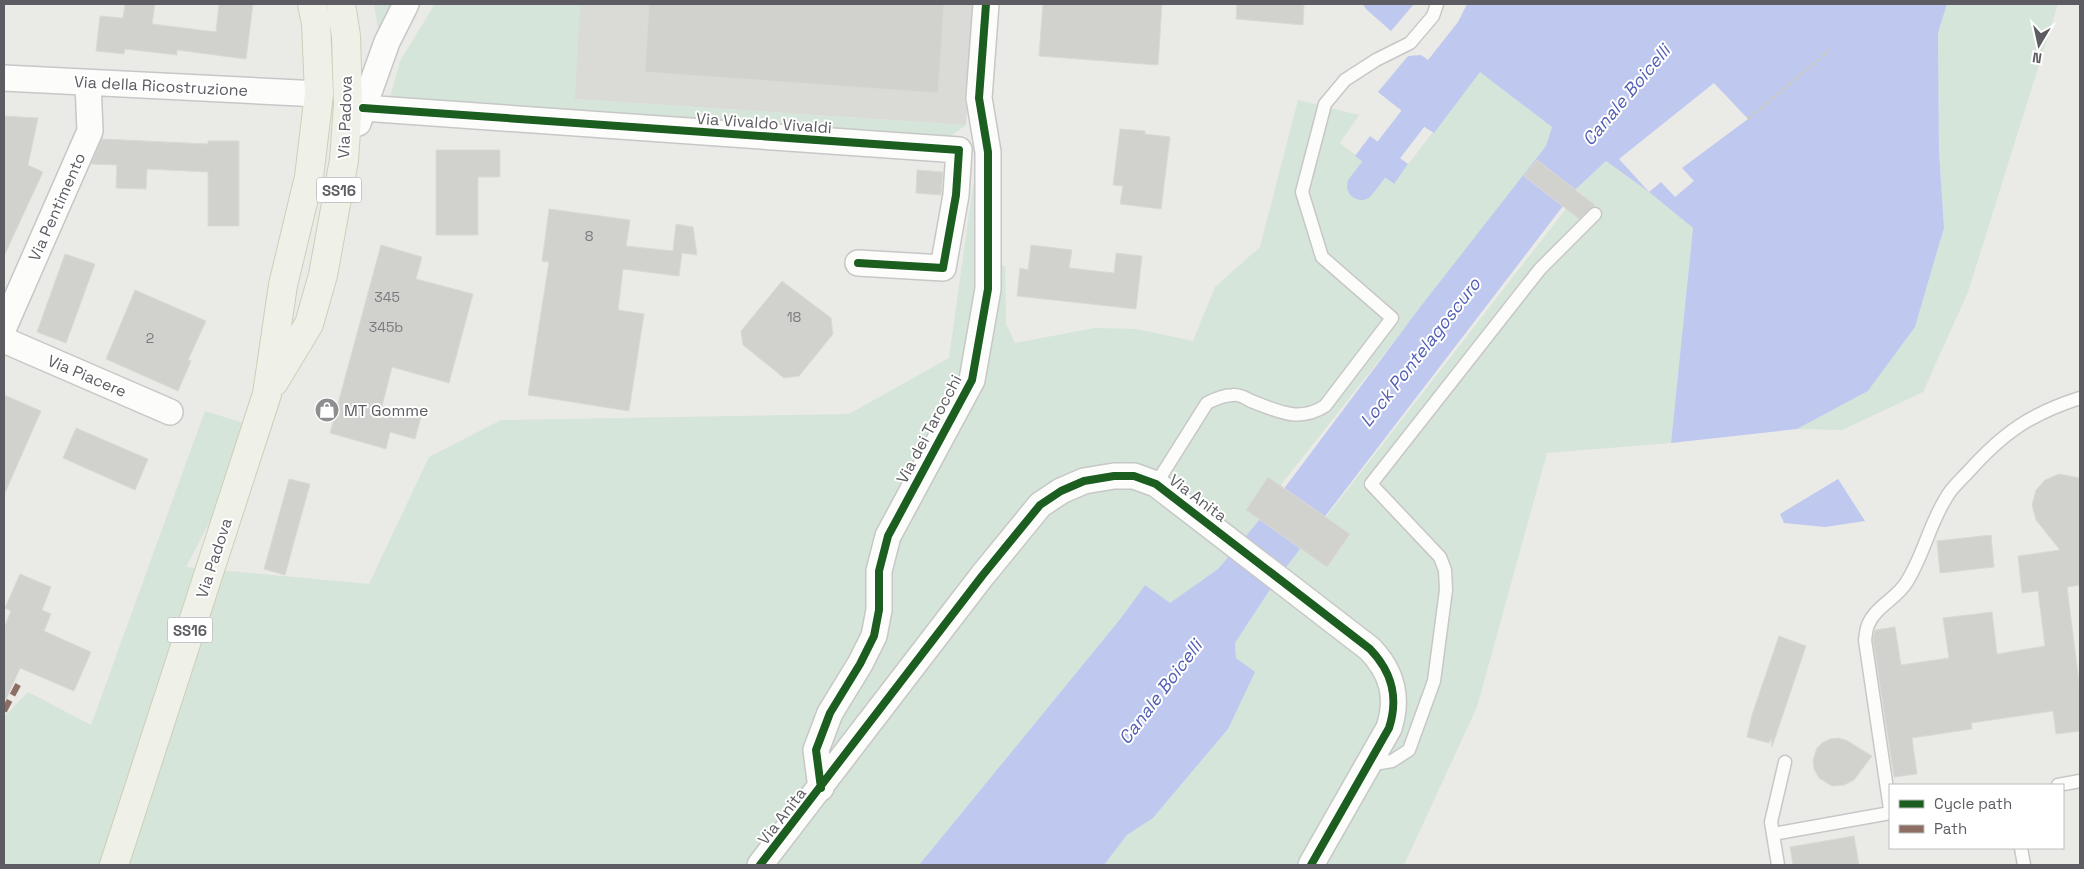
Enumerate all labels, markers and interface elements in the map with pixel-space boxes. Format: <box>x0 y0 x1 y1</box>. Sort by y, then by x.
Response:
north arrow <box>2014 20 2064 70</box>
water label: Canale Boicelli <box>1577 38 1677 150</box>
text: N <box>2031 48 2043 67</box>
street label: Via della Ricostruzione <box>73 71 249 101</box>
street label: Via Padova <box>333 75 357 159</box>
street label: Via Vivaldo Vivaldi <box>695 108 833 138</box>
street label: Via Pentimento <box>24 149 90 265</box>
road number: SS16 <box>316 178 362 202</box>
house number: 8 <box>585 227 594 245</box>
water label: Lock Pontelagoscuro <box>1355 272 1486 431</box>
house number: 345 <box>374 288 400 306</box>
house number: 18 <box>787 308 802 326</box>
house number: 345b <box>369 318 403 336</box>
house number: 2 <box>146 329 154 347</box>
street label: Via Piacere <box>44 350 130 402</box>
street label: Via dei Tarocchi <box>892 371 966 487</box>
shop icon: MT Gomme <box>314 397 340 423</box>
place label: MT Gomme <box>344 400 428 421</box>
street label: Via Anita <box>1165 469 1231 527</box>
street label: Via Padova <box>191 515 237 601</box>
road number: SS16 <box>168 618 212 642</box>
water label: Canale Boicelli <box>1113 633 1208 749</box>
street label: Via Anita <box>753 783 811 849</box>
legend <box>1889 784 2064 849</box>
text: Cycle path <box>1934 794 2012 813</box>
text: Path <box>1934 819 1967 838</box>

